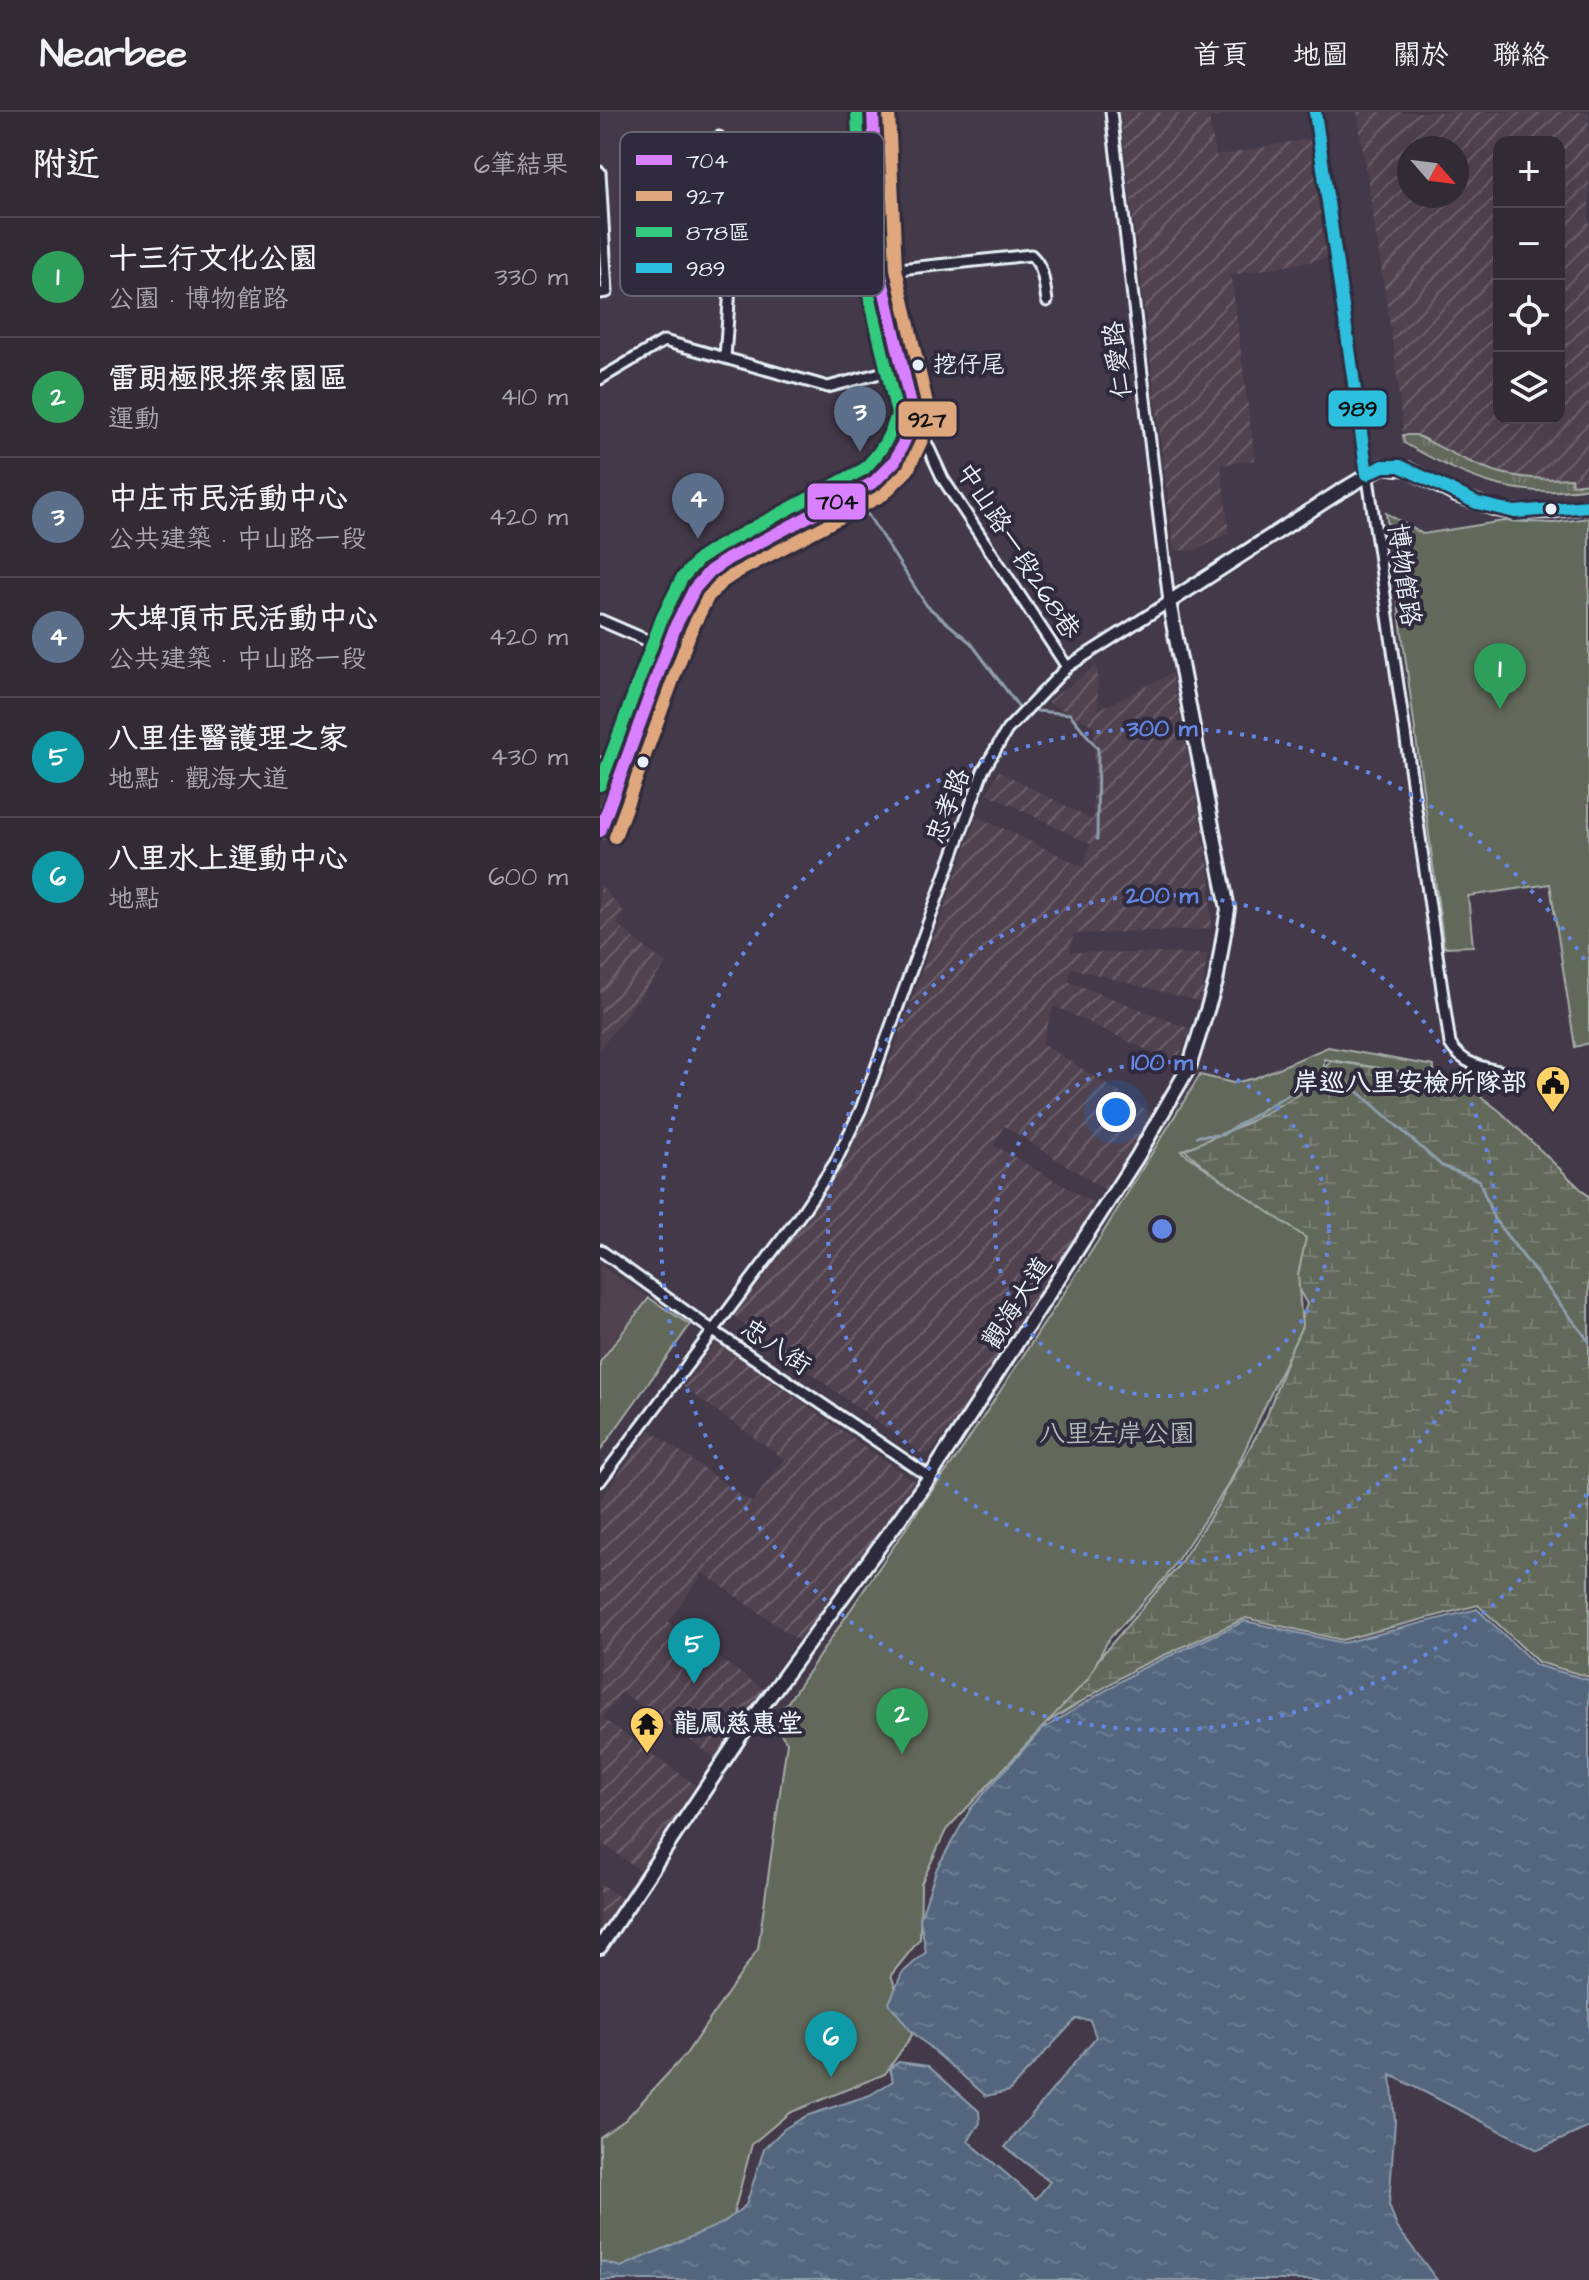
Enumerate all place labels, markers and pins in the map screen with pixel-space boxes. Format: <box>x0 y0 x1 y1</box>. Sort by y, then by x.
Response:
place label: 挖仔尾 <box>933 348 1005 382</box>
marker: 挖仔尾 <box>910 357 926 373</box>
pin: 3 <box>834 386 886 452</box>
pin: 4 <box>672 473 724 539</box>
unlabelled marker <box>1543 501 1559 517</box>
pin: 1 <box>1474 643 1526 709</box>
unlabelled marker <box>635 754 651 770</box>
public building icon: 岸巡八里安檢所隊部 <box>1534 1064 1572 1114</box>
place label: 岸巡八里安檢所隊部 <box>1293 1065 1527 1101</box>
centre of rings <box>1148 1215 1176 1243</box>
pin: 5 <box>668 1618 720 1684</box>
pin: 2 <box>876 1688 928 1754</box>
temple icon: 龍鳳慈惠堂 <box>628 1705 666 1755</box>
place label: 龍鳳慈惠堂 <box>673 1706 803 1742</box>
pin: 6 <box>805 2011 857 2077</box>

